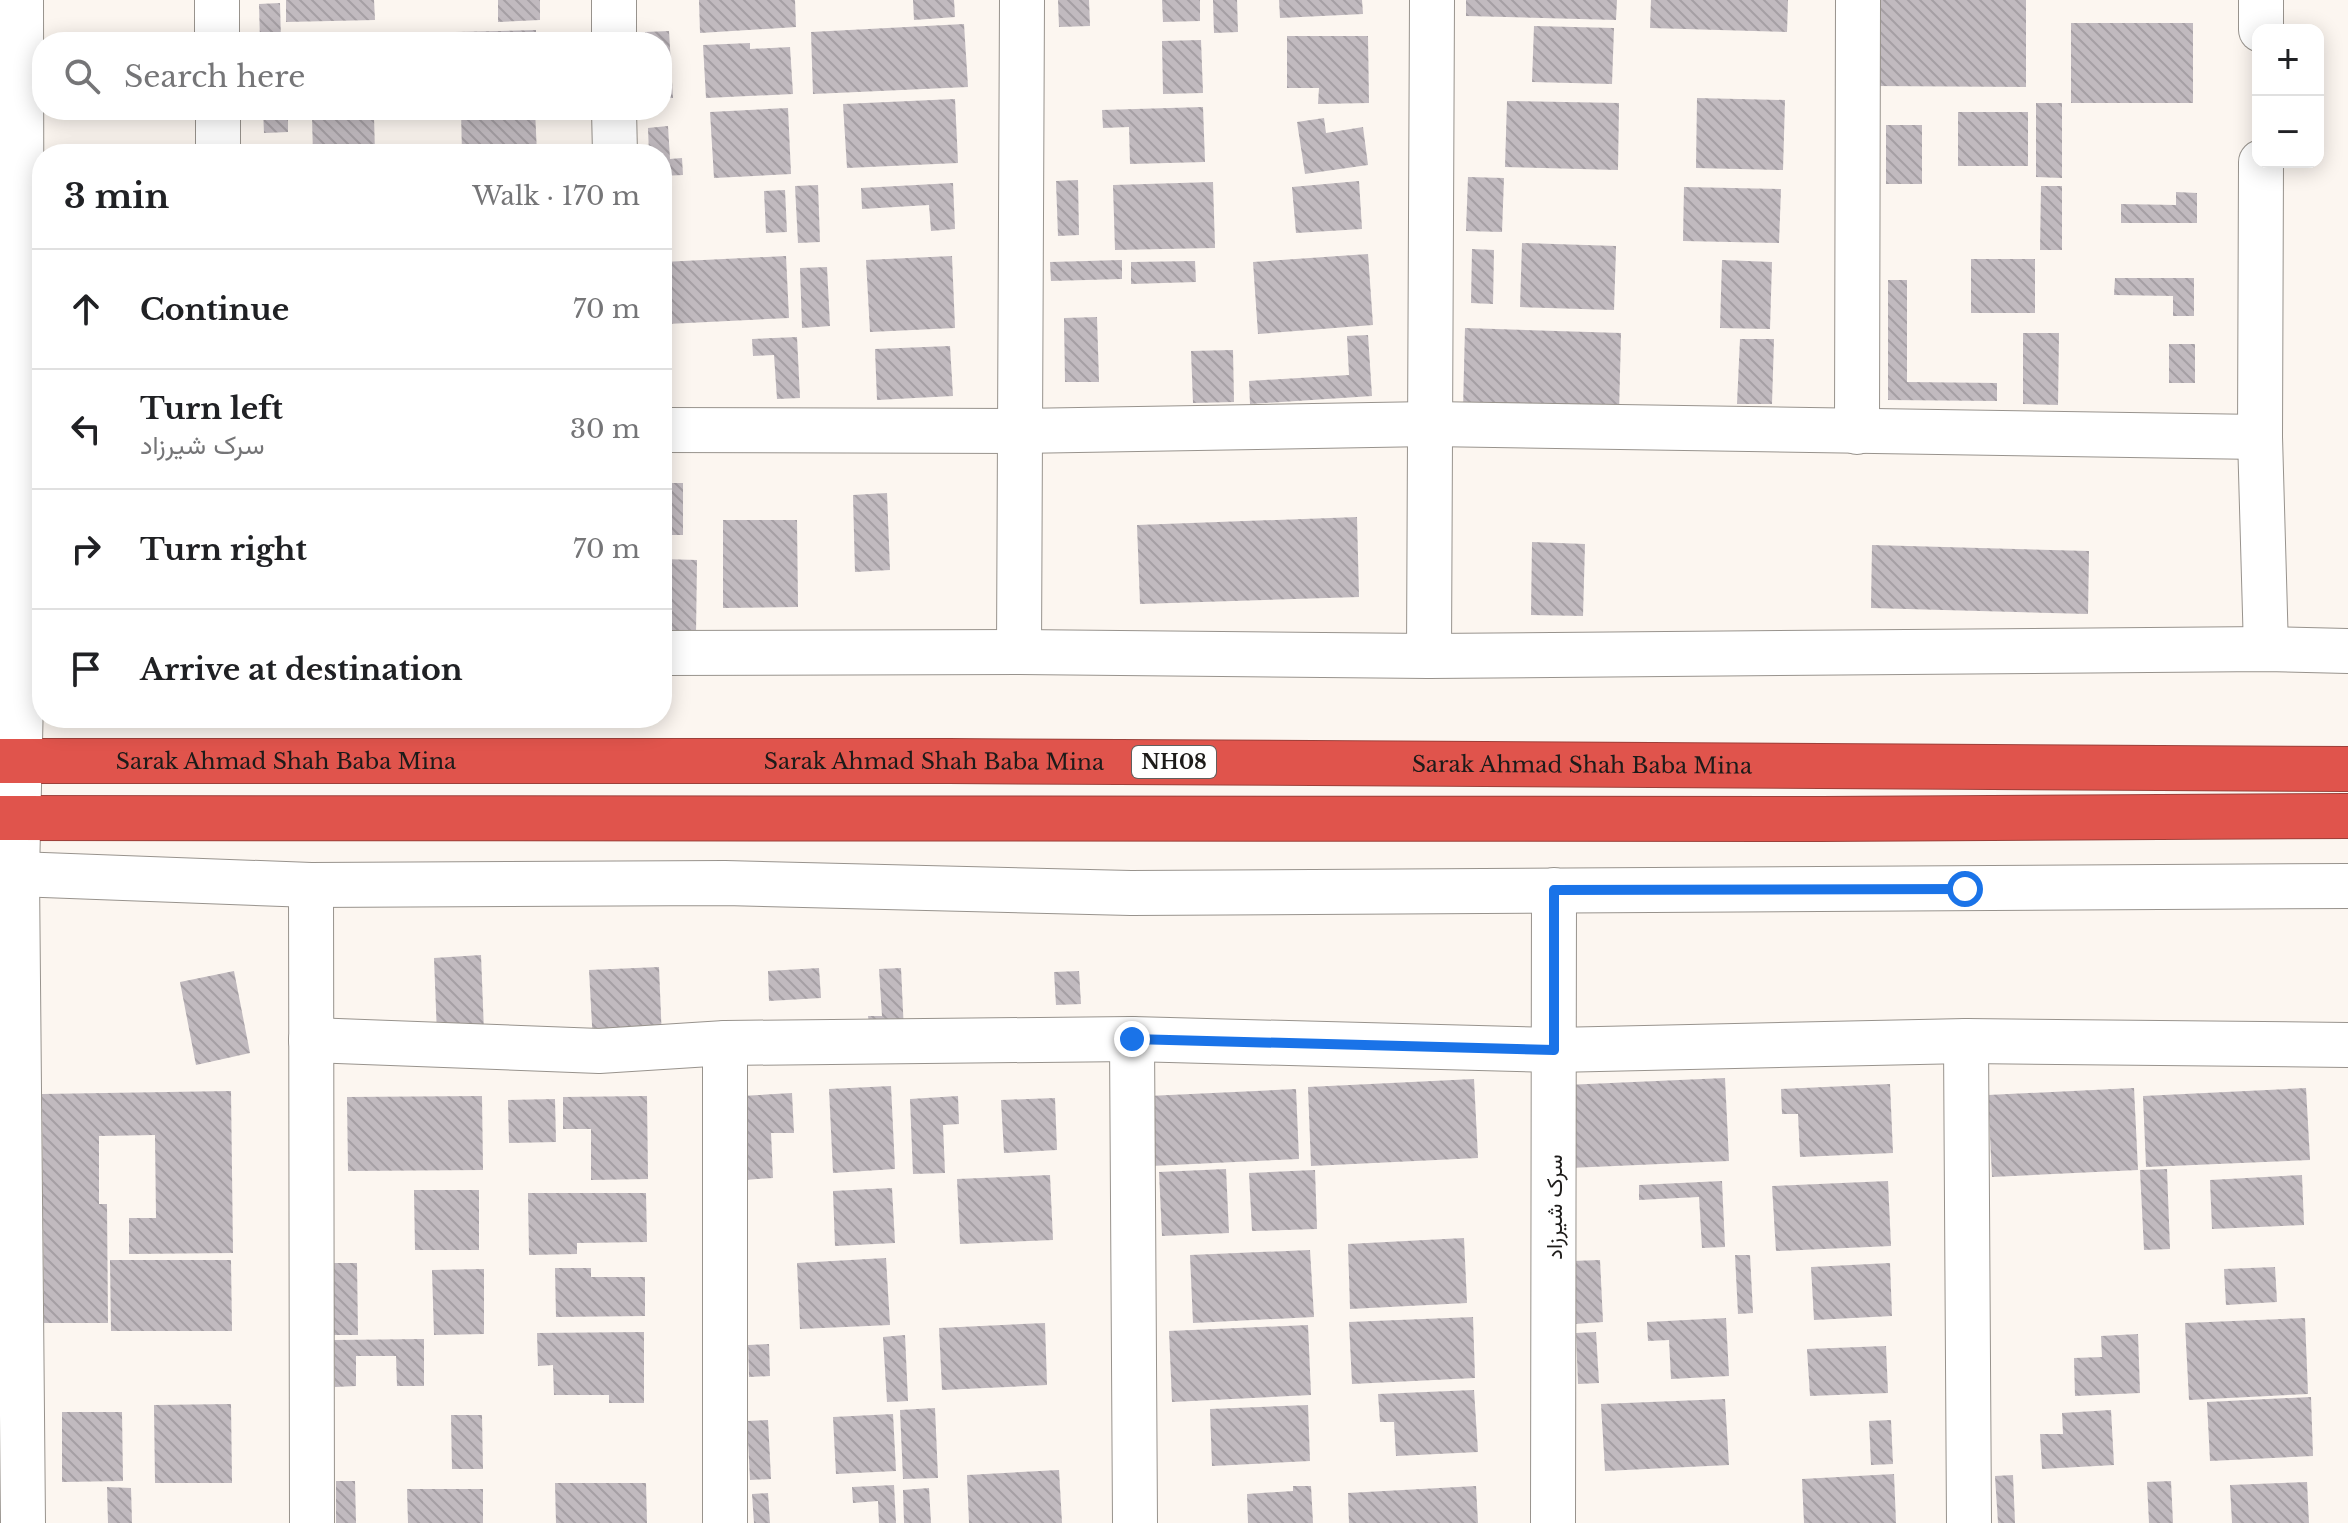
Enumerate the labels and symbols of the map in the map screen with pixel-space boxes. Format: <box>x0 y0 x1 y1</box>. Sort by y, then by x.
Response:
road number: NH08 <box>1132 746 1216 778</box>
street label: Sarak Ahmad Shah Baba Mina <box>116 748 457 775</box>
street label: Sarak Ahmad Shah Baba Mina <box>764 748 1105 775</box>
street label: Sarak Ahmad Shah Baba Mina <box>1412 750 1753 779</box>
route start <box>1947 871 1983 907</box>
route end <box>1114 1021 1150 1057</box>
street label: سرک شیرزاد <box>1541 1154 1568 1260</box>

